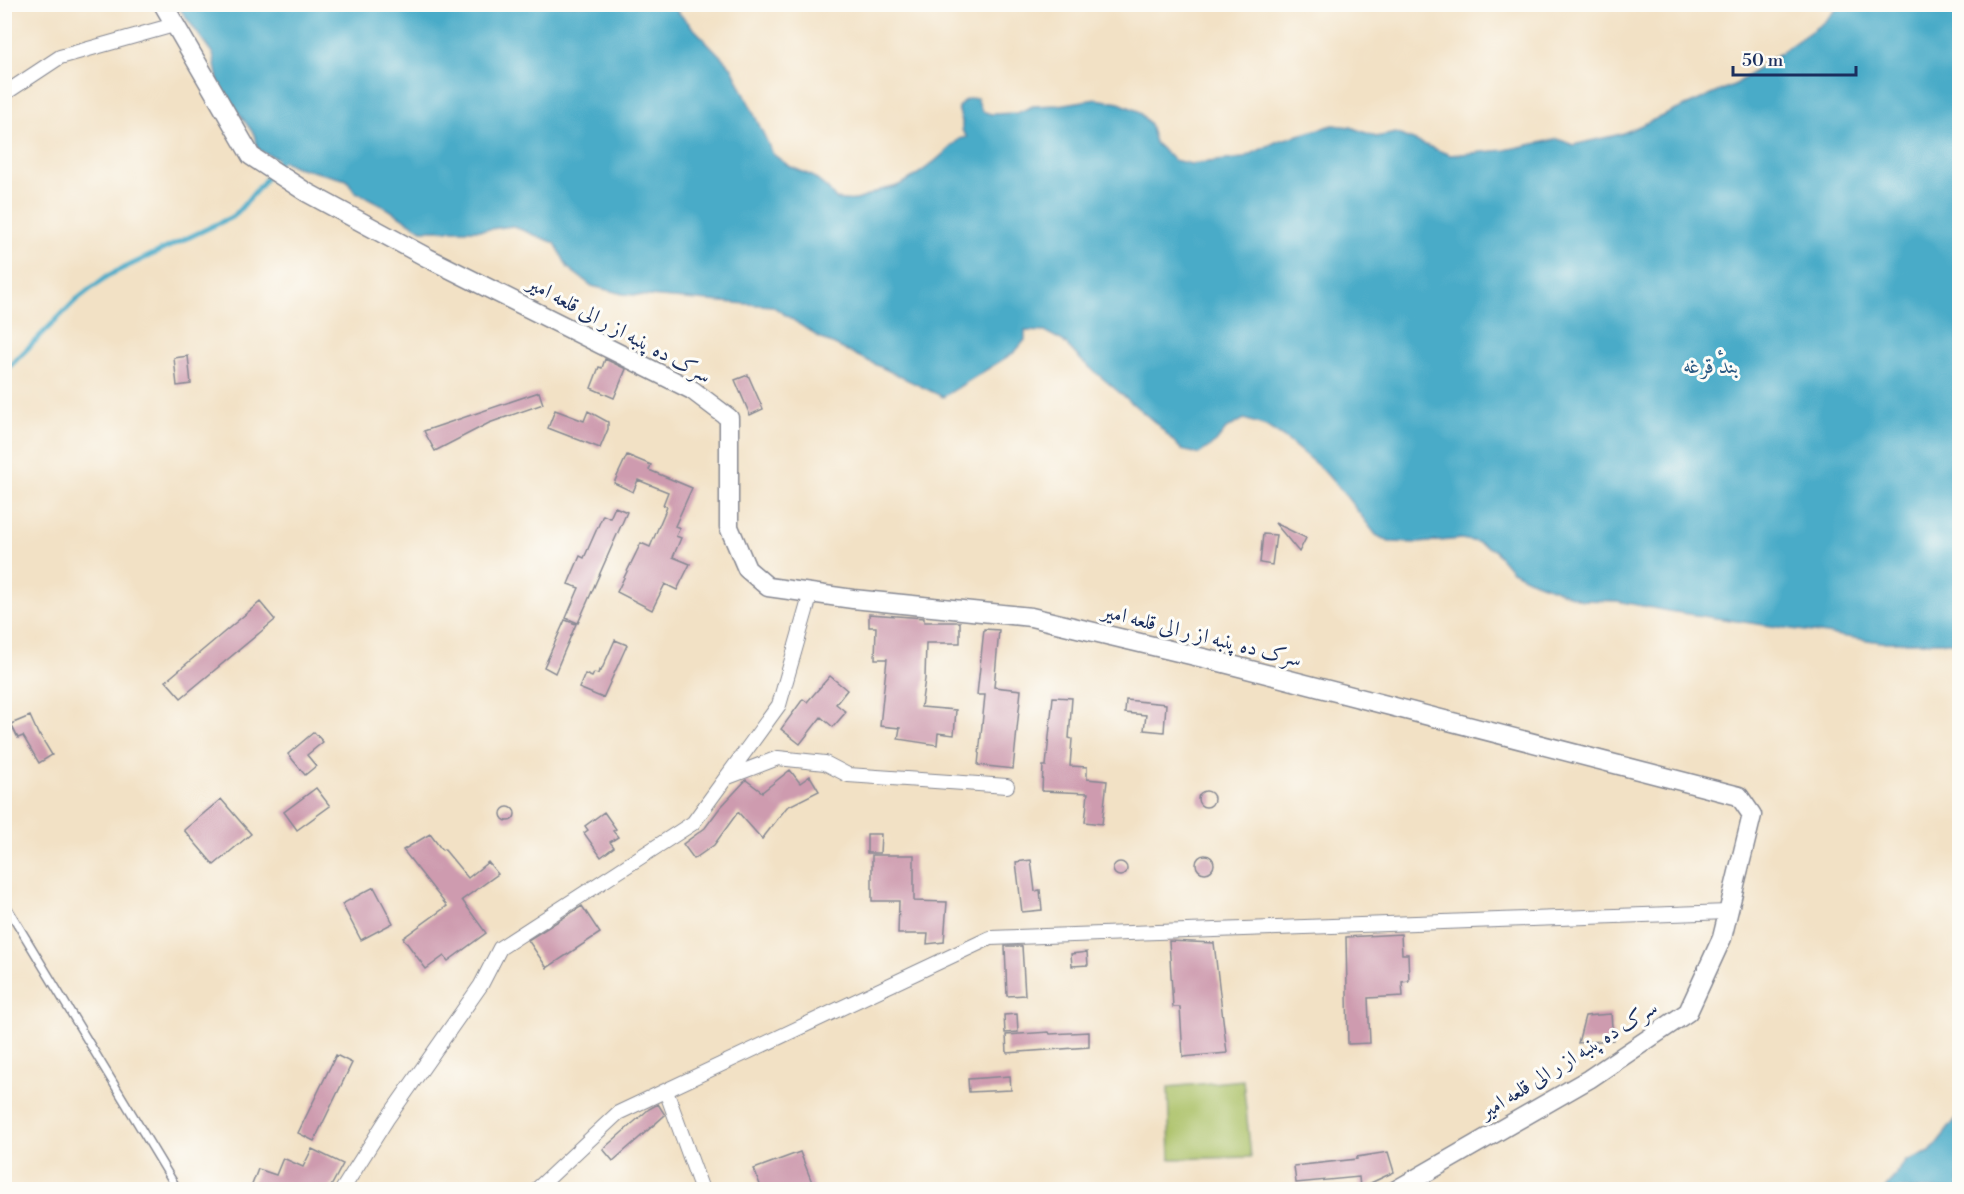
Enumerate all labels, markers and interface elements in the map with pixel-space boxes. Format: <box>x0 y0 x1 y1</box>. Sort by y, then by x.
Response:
scale bar <box>1733 39 1856 77</box>
text: 50 m <box>1742 49 1784 72</box>
street label: سرک ده پنبه از ر الی قلعه امیر <box>521 270 715 389</box>
water label: بندٔ قرغه <box>1684 349 1738 380</box>
street label: سرک ده پنبه از ر الی قلعه امیر <box>1098 598 1304 673</box>
street label: سرک ده پنبه از ر الی قلعه امیر <box>1474 995 1663 1126</box>

